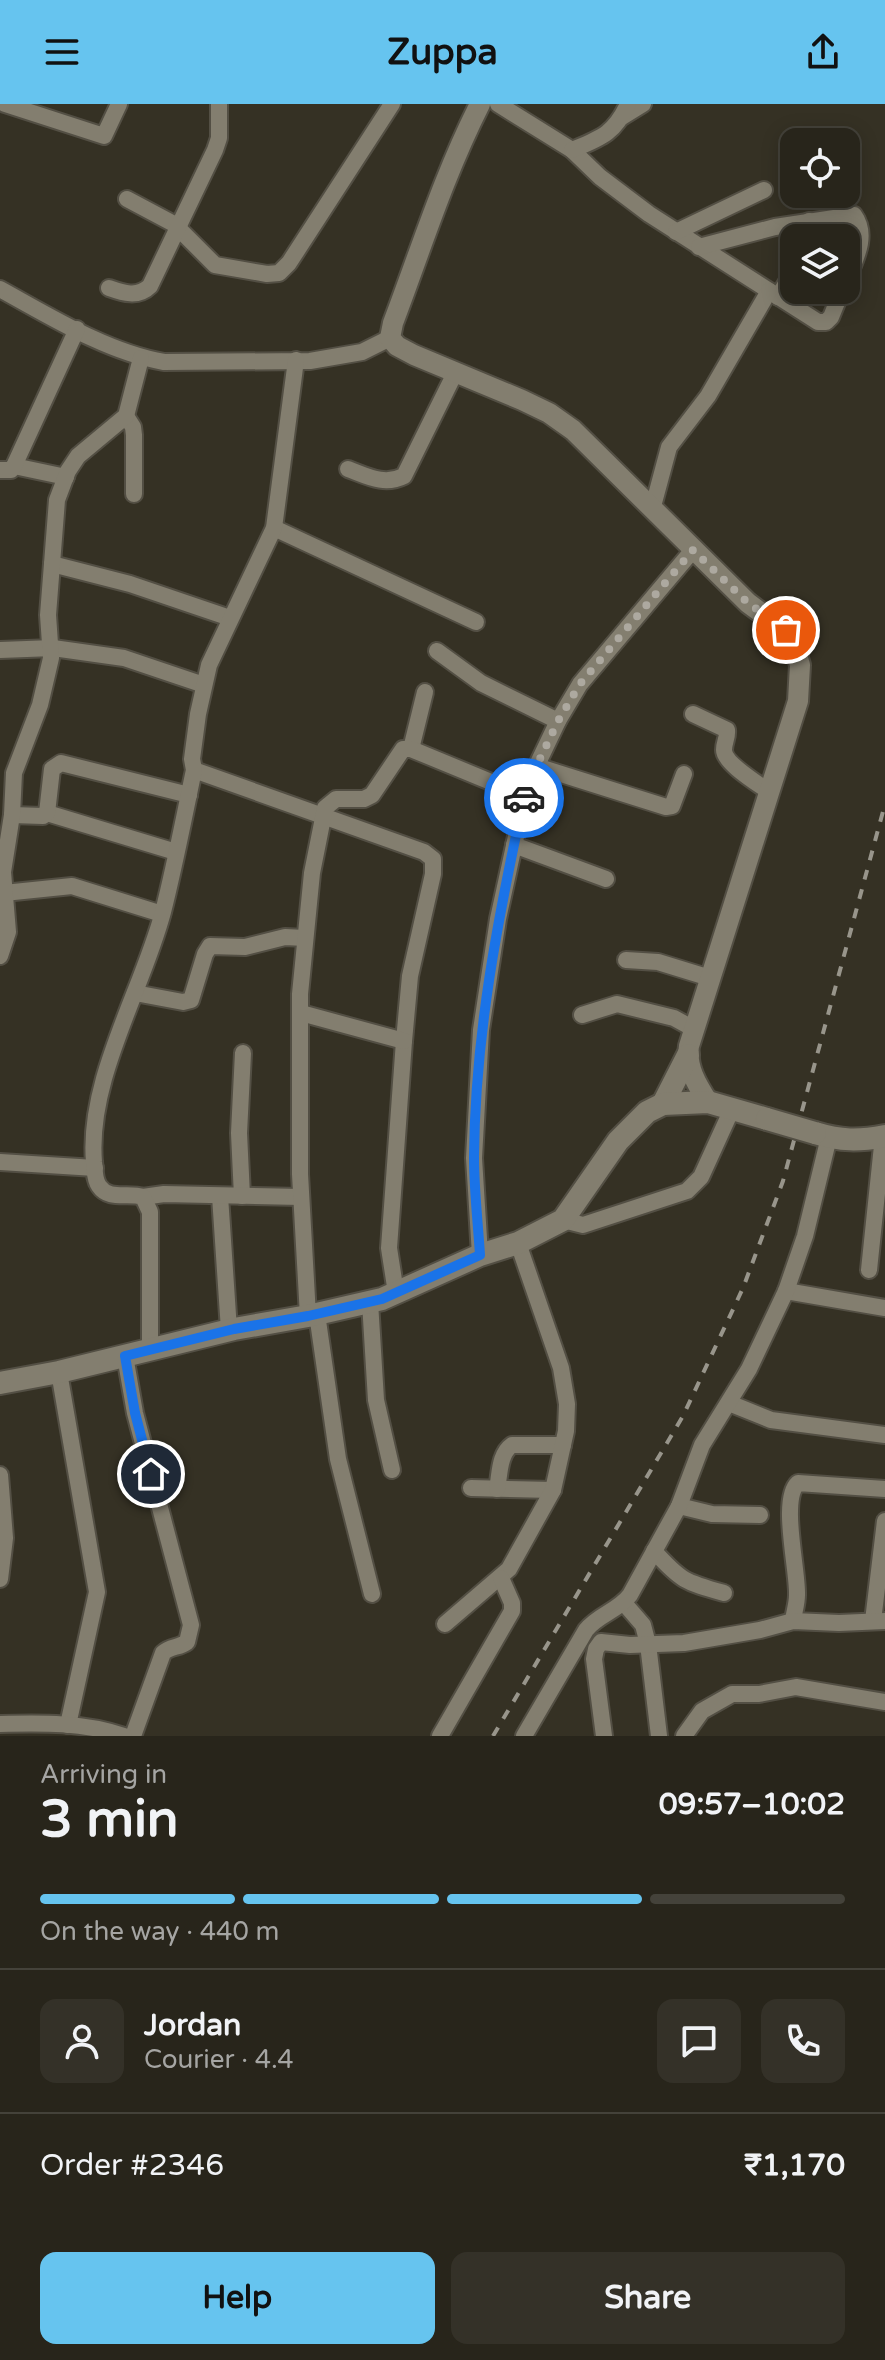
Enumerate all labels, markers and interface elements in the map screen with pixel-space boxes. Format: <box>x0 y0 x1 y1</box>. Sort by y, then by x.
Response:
icon: menu <box>40 30 84 74</box>
icon: share <box>801 30 845 74</box>
text: Zuppa <box>387 31 498 74</box>
map controls <box>780 128 860 304</box>
button: locate <box>780 128 860 208</box>
button: layers <box>780 224 860 304</box>
pin <box>752 596 820 664</box>
icon: bag <box>764 608 808 652</box>
courier <box>484 758 564 838</box>
icon: car <box>502 776 546 820</box>
pin <box>117 1440 185 1508</box>
icon: home <box>129 1452 173 1496</box>
text: Arriving in <box>40 1759 167 1790</box>
text: 09:57–10:02 <box>659 1786 845 1823</box>
text: 3 min <box>40 1788 179 1851</box>
text: On the way · 440 m <box>40 1916 279 1947</box>
button: person <box>40 1999 124 2083</box>
button: chat <box>657 1999 741 2083</box>
button: phone <box>761 1999 845 2083</box>
text: Jordan <box>144 2007 241 2044</box>
text: Courier · 4.4 <box>144 2044 294 2075</box>
text: Order #2346 <box>40 2147 224 2184</box>
text: ₹1,170 <box>744 2147 845 2184</box>
button: Help <box>40 2252 435 2344</box>
button: Share <box>451 2252 845 2344</box>

